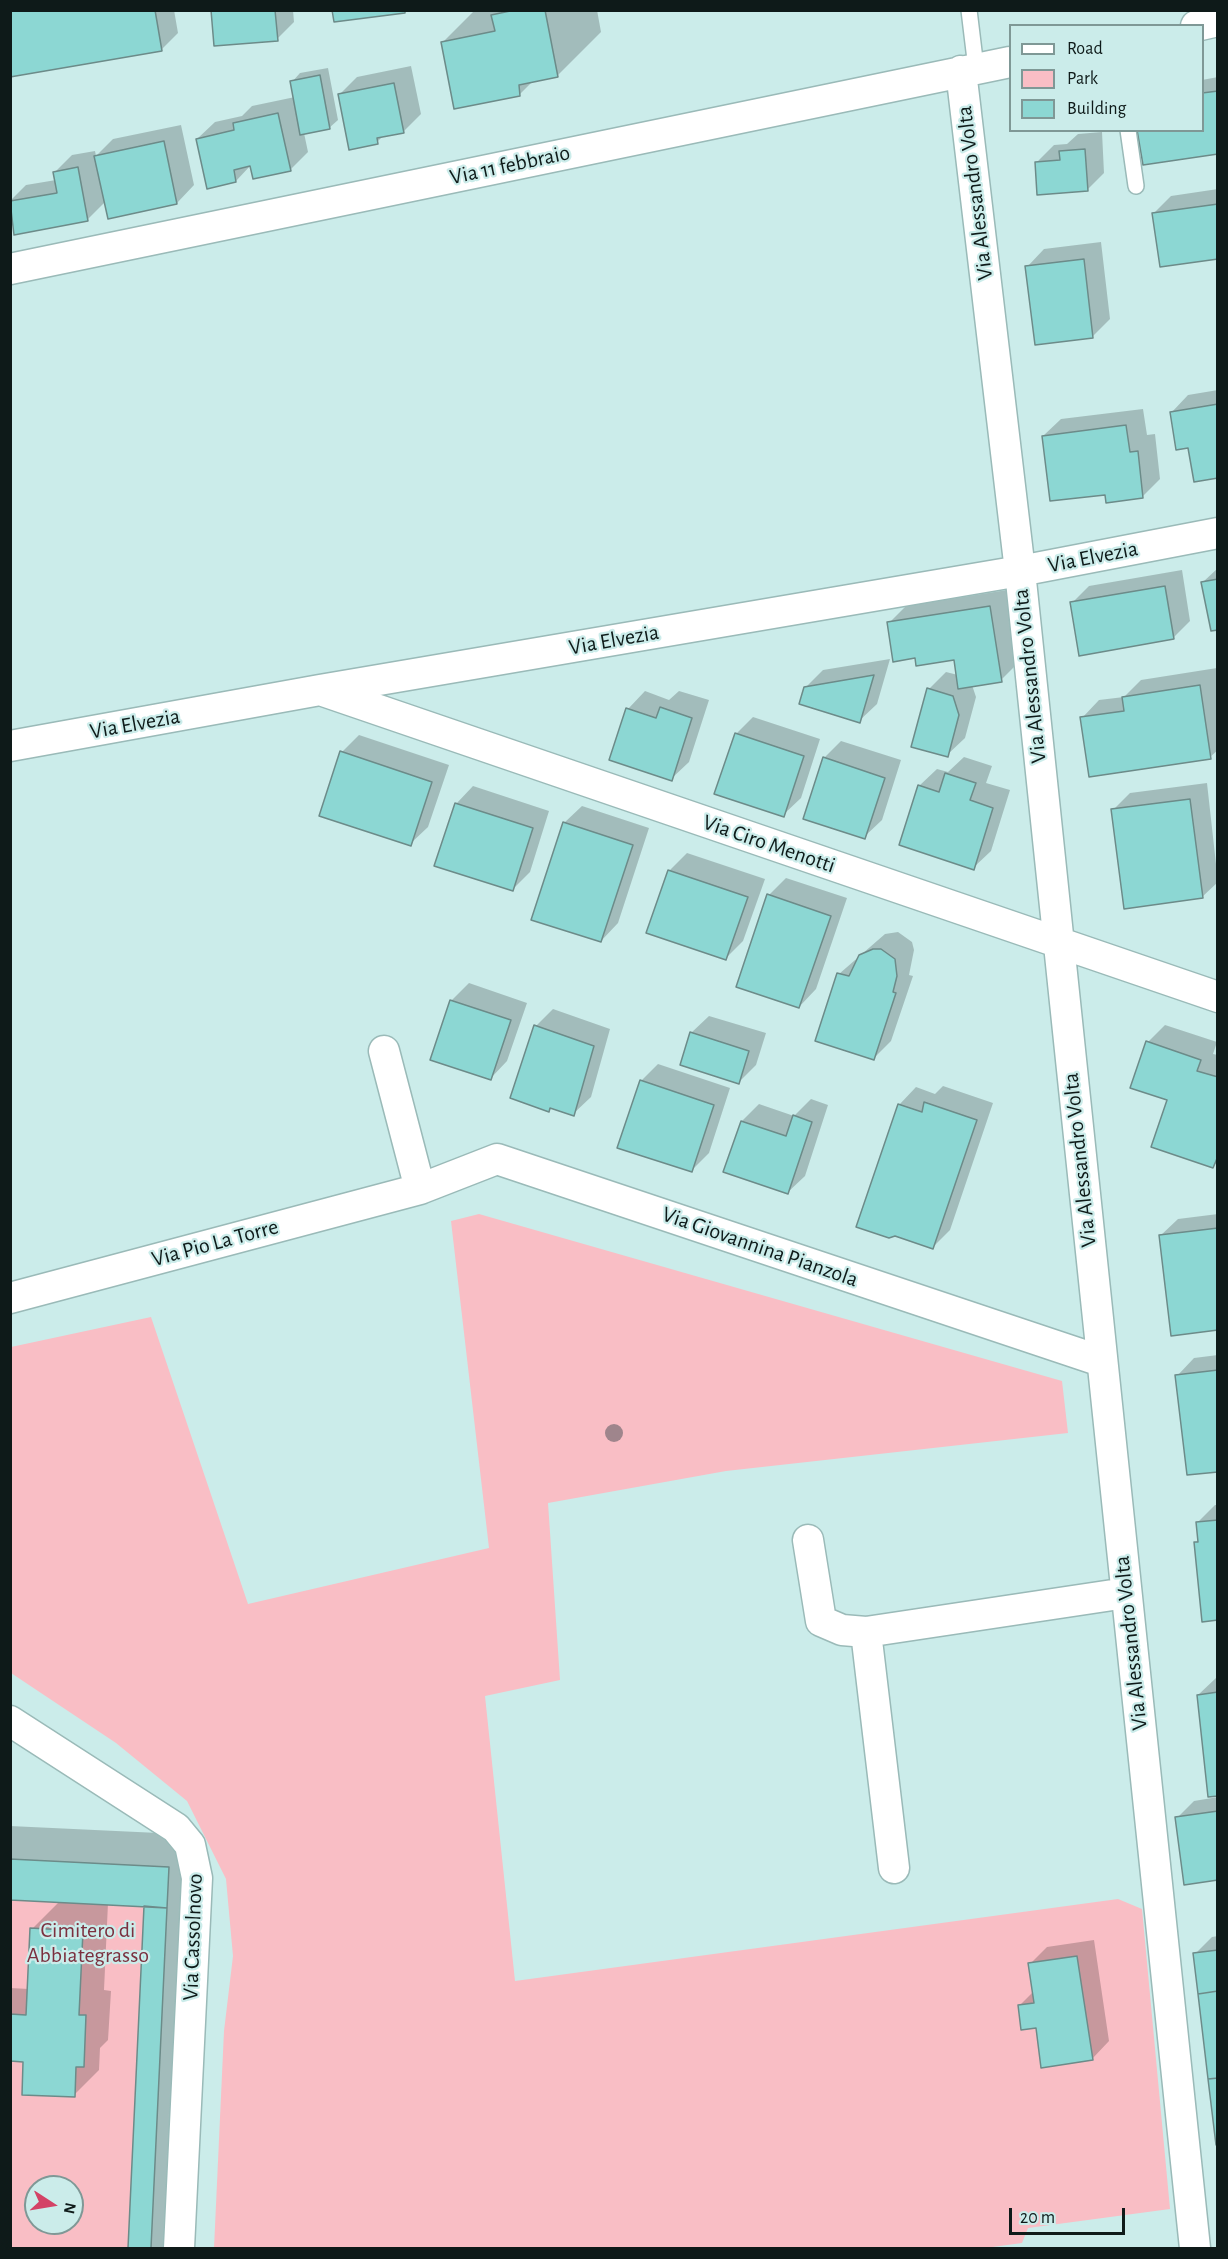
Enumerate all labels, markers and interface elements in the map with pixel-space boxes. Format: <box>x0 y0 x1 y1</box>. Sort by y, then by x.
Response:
legend <box>1009 24 1204 132</box>
text: Road <box>1067 40 1103 58</box>
text: Park <box>1067 70 1098 88</box>
text: Building <box>1067 100 1126 118</box>
street label: Via Alessandro Volta <box>951 104 999 282</box>
street label: Via 11 febbraio <box>447 139 573 191</box>
street label: Via Elvezia <box>1046 535 1140 579</box>
street label: Via Alessandro Volta <box>1008 588 1052 764</box>
street label: Via Elvezia <box>567 619 661 661</box>
street label: Via Elvezia <box>88 703 182 745</box>
street label: Via Ciro Menotti <box>699 809 839 879</box>
street label: Via Alessandro Volta <box>1058 1072 1102 1248</box>
street label: Via Giovannina Pianzola <box>658 1201 862 1293</box>
street label: Via Pio La Torre <box>149 1213 281 1273</box>
street label: Via Alessandro Volta <box>1109 1555 1153 1731</box>
street label: Via Cassolnovo <box>178 1873 208 2001</box>
park label: Cimitero di Abbiategrasso <box>27 1917 149 1969</box>
north arrow <box>24 2175 84 2235</box>
scale bar <box>1012 2196 1128 2234</box>
text: N <box>61 2201 79 2215</box>
text: 20 m <box>1020 2209 1055 2227</box>

